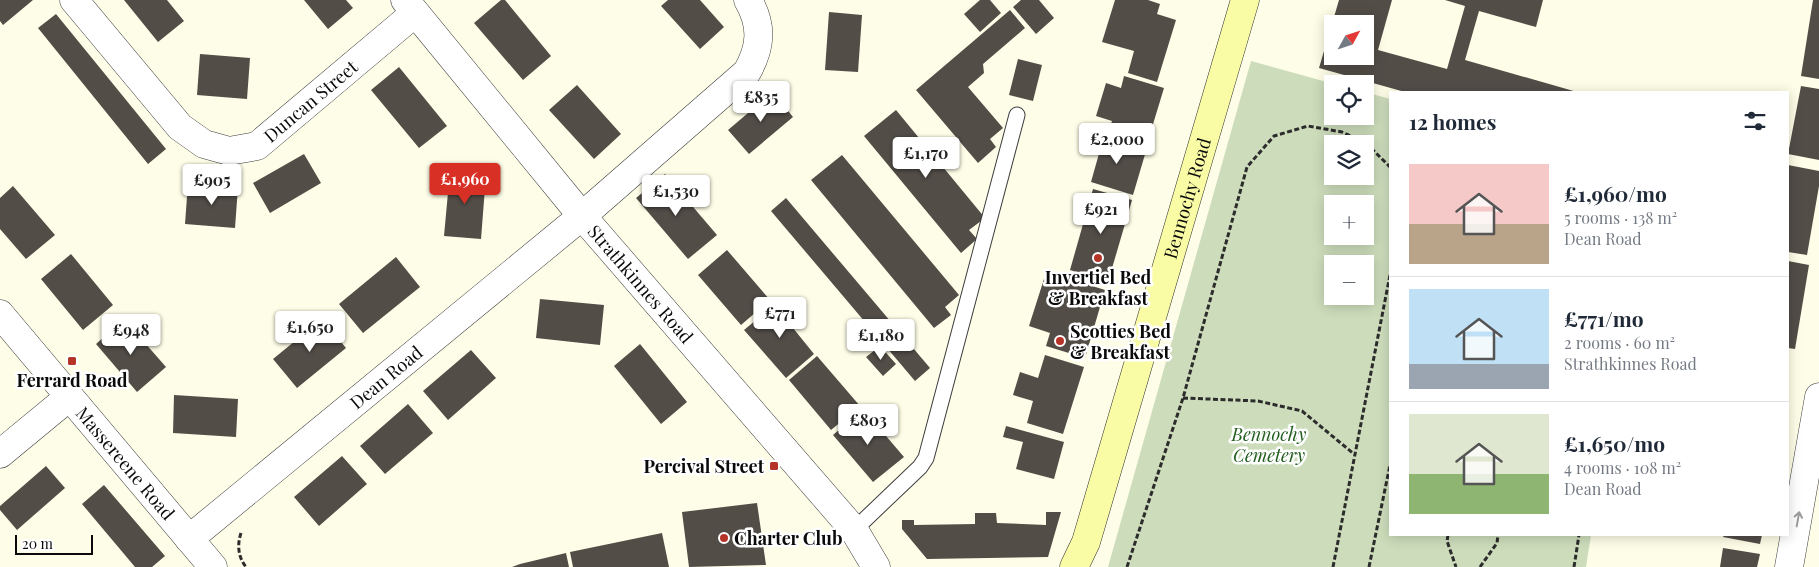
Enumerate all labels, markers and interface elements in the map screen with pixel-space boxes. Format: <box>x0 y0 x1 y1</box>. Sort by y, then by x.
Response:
north arrow <box>1324 15 1374 65</box>
map controls <box>1324 15 1374 305</box>
street label: Duncan Street <box>258 54 363 147</box>
button: locate <box>1324 75 1374 125</box>
pin: £835 <box>731 80 791 123</box>
text: £835 <box>744 86 778 107</box>
text: 12 homes <box>1409 107 1496 135</box>
icon: filters <box>1741 107 1769 135</box>
pin: £2,000 <box>1076 122 1158 165</box>
text: £2,000 <box>1090 128 1144 149</box>
street label: Bennochy Road <box>1158 134 1216 262</box>
button: layers <box>1324 135 1374 185</box>
pin: £1,170 <box>885 136 967 179</box>
text: £1,170 <box>904 142 948 163</box>
pin: £1,960 <box>424 162 506 205</box>
pin: £905 <box>182 164 242 206</box>
text: £1,960 <box>440 168 490 189</box>
text: £905 <box>193 169 231 190</box>
pin: £1,530 <box>635 174 717 217</box>
text: £1,960/mo <box>1564 179 1667 207</box>
text: £1,530 <box>653 180 699 201</box>
icon: home <box>1449 184 1509 244</box>
pin: £921 <box>1071 192 1131 235</box>
button: + <box>1324 195 1374 245</box>
text: £921 <box>1084 198 1118 219</box>
text: 5 rooms · 138 m² <box>1564 207 1677 228</box>
street label: Strathkinnes Road <box>583 220 699 349</box>
text: Dean Road <box>1564 228 1642 249</box>
marker: Invertiel Bed & Breakfast <box>1092 252 1104 264</box>
button: − <box>1324 255 1374 305</box>
place label: Invertiel Bed & Breakfast <box>1045 265 1152 310</box>
pin: £771 <box>750 296 810 339</box>
text: £771 <box>764 302 796 323</box>
text: £771/mo <box>1564 304 1644 332</box>
icon: home <box>1449 309 1509 369</box>
pin: £1,650 <box>269 310 351 353</box>
pin: £948 <box>101 314 161 356</box>
text: £1,650 <box>286 316 334 337</box>
pin: £1,180 <box>840 318 922 361</box>
text: £948 <box>113 319 149 340</box>
place label: Scotties Bed & Breakfast <box>1070 319 1171 364</box>
text: £1,180 <box>858 324 904 345</box>
text: 2 rooms · 60 m² <box>1564 332 1675 353</box>
marker: Scotties Bed & Breakfast <box>1054 335 1066 347</box>
street label: Dean Road <box>345 340 428 414</box>
text: Strathkinnes Road <box>1564 353 1697 374</box>
marker: Ferrard Road <box>66 355 78 367</box>
place label: Ferrard Road <box>16 368 128 392</box>
street label: Massereene Road <box>71 402 181 525</box>
pin: £803 <box>838 404 898 446</box>
text: £803 <box>849 409 887 430</box>
park label: Bennochy Cemetery <box>1231 422 1307 467</box>
text: £1,650/mo <box>1564 429 1665 457</box>
icon: home <box>1449 434 1509 494</box>
place label: Percival Street <box>644 454 765 478</box>
text: 4 rooms · 108 m² <box>1564 457 1681 478</box>
marker: Percival Street <box>768 460 780 472</box>
text: Dean Road <box>1564 478 1642 499</box>
one-way arrow <box>1793 511 1803 527</box>
place label: Charter Club <box>734 526 843 550</box>
scale bar <box>15 532 92 555</box>
marker: Charter Club <box>718 532 730 544</box>
text: 20 m <box>22 534 53 553</box>

